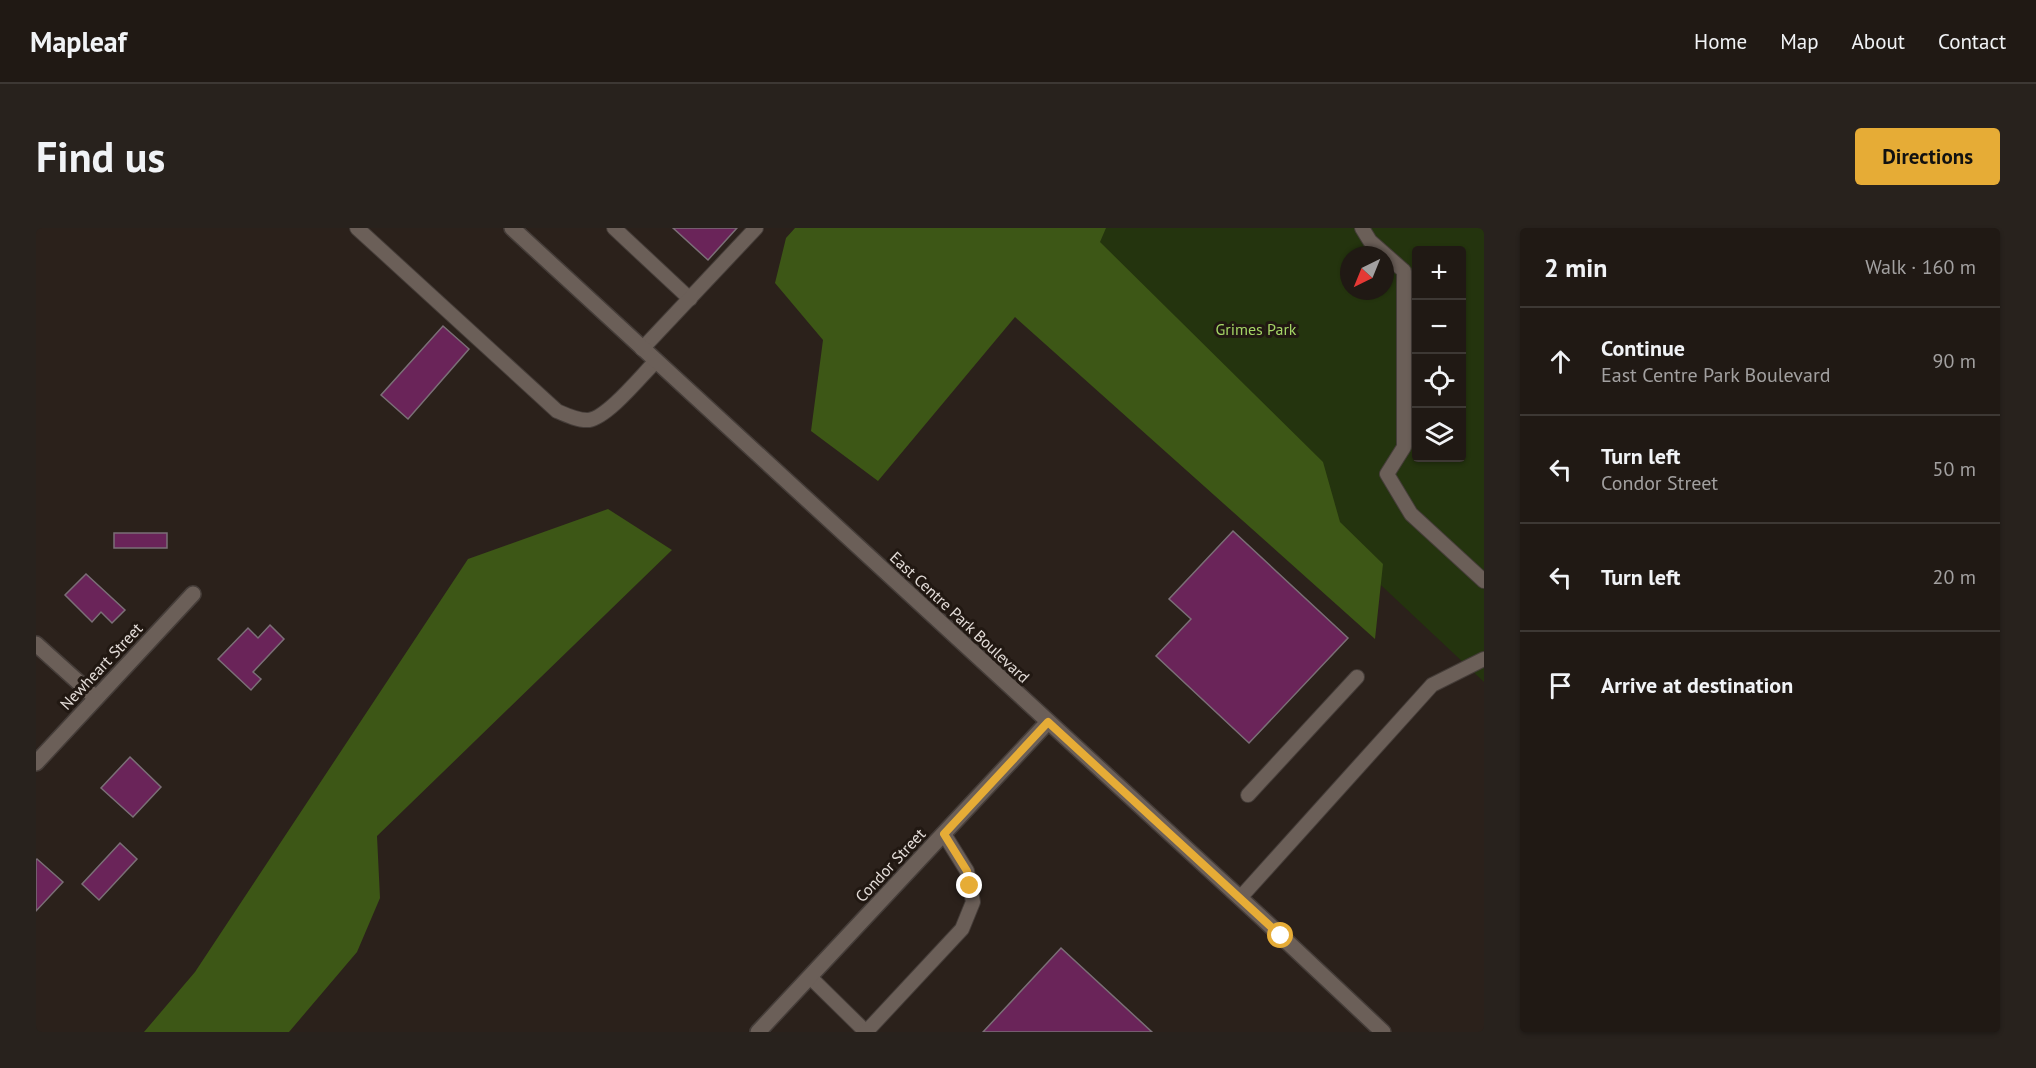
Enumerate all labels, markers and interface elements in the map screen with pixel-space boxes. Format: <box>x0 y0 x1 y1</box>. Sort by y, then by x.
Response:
text: Mapleaf <box>30 23 127 60</box>
text: Home <box>1694 28 1747 55</box>
text: Map <box>1780 28 1819 55</box>
text: About <box>1852 28 1905 55</box>
text: Contact <box>1938 28 2006 55</box>
button: Directions <box>1855 128 2000 185</box>
text: Find us <box>36 129 165 184</box>
north arrow <box>1340 246 1394 300</box>
map controls <box>1412 246 1466 462</box>
button: + <box>1412 246 1466 300</box>
text: 2 min <box>1544 251 1607 284</box>
text: Walk · 160 m <box>1865 254 1976 280</box>
button: − <box>1412 300 1466 354</box>
park label: Grimes Park <box>1215 319 1297 339</box>
text: Continue <box>1601 334 1685 362</box>
icon: ahead <box>1544 345 1577 378</box>
text: 90 m <box>1933 348 1976 374</box>
button: locate <box>1412 354 1466 408</box>
text: East Centre Park Boulevard <box>1601 362 1830 388</box>
button: layers <box>1412 408 1466 462</box>
text: Turn left <box>1601 442 1681 470</box>
icon: left <box>1544 453 1577 486</box>
text: 50 m <box>1933 456 1976 482</box>
text: Condor Street <box>1601 470 1718 496</box>
street label: East Centre Park Boulevard <box>886 547 1034 687</box>
icon: left <box>1544 561 1577 594</box>
text: Turn left <box>1601 563 1681 591</box>
text: 20 m <box>1933 564 1976 590</box>
street label: Newheart Street <box>56 618 147 714</box>
icon: arrive <box>1544 669 1577 702</box>
text: Arrive at destination <box>1601 671 1793 699</box>
street label: Condor Street <box>851 824 930 906</box>
route end <box>956 872 982 898</box>
route start <box>1267 922 1293 948</box>

